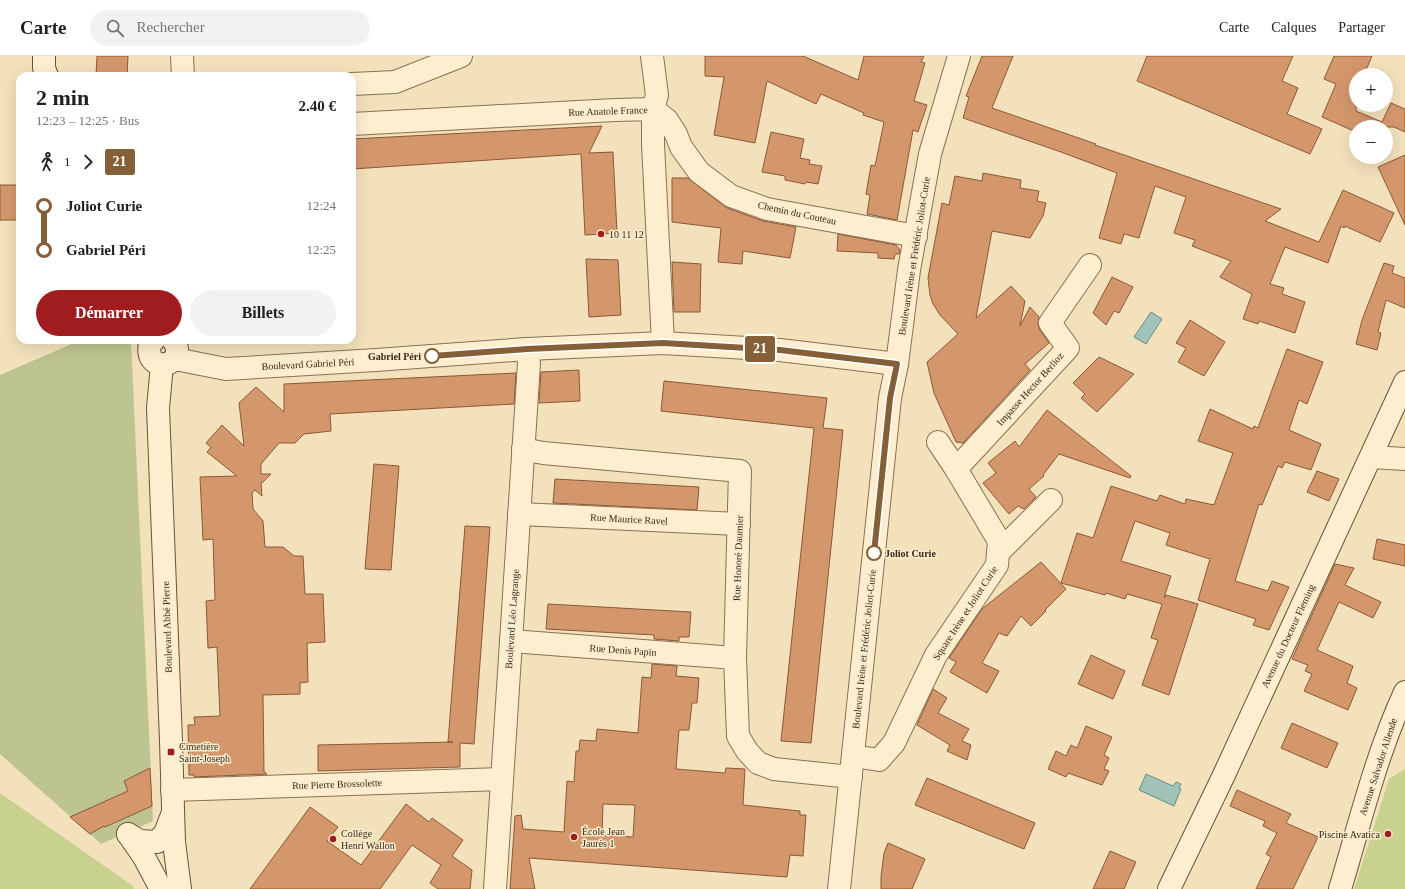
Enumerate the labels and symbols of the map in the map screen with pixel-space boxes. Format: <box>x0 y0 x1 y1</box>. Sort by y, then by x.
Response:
street label: Rue Anatole France <box>568 104 648 118</box>
street label: Boulevard Irène et Frédéric Joliot-Curie <box>896 175 932 336</box>
street label: Chemin du Couteau <box>757 199 837 227</box>
marker: 10 11 12 <box>596 229 606 239</box>
place label: 10 11 12 <box>609 229 644 240</box>
line badge: 21 <box>742 336 778 362</box>
marker: Gabriel Péri <box>424 348 440 364</box>
street label: Impasse Hector Berlioz <box>994 350 1066 428</box>
place label: Gabriel Péri <box>368 351 421 362</box>
street label: Boulevard Gabriel Péri <box>261 356 355 372</box>
street label: Rue Maurice Ravel <box>590 511 668 527</box>
street label: Rue Honoré Daumier <box>731 514 745 601</box>
marker: Joliot Curie <box>866 545 882 561</box>
place label: Joliot Curie <box>885 548 936 559</box>
street label: Square Irène et Joliot Curie <box>930 563 1000 662</box>
street label: Boulevard Léo Lagrange <box>503 568 521 669</box>
street label: Boulevard Irène et Frédéric Joliot-Curie <box>850 568 878 729</box>
street label: Boulevard Abbé Pierre <box>160 580 174 673</box>
street label: Avenue du Docteur Fleming <box>1259 582 1317 690</box>
street label: Rue Denis Papin <box>589 642 657 658</box>
street label: Avenue Salvador Allende <box>1357 716 1399 817</box>
place label: Cimetière Saint-Joseph <box>179 741 230 764</box>
marker: Cimetière Saint-Joseph <box>166 747 176 757</box>
street label: Rue Pierre Brossolette <box>292 777 383 791</box>
place label: École Jean Jaurès 1 <box>582 826 625 849</box>
place label: Collège Henri Wallon <box>341 828 395 851</box>
place label: Piscine Avatica <box>1319 829 1381 840</box>
marker: Piscine Avatica <box>1383 829 1393 839</box>
marker: École Jean Jaurès 1 <box>569 832 579 842</box>
marker: Collège Henri Wallon <box>328 834 338 844</box>

